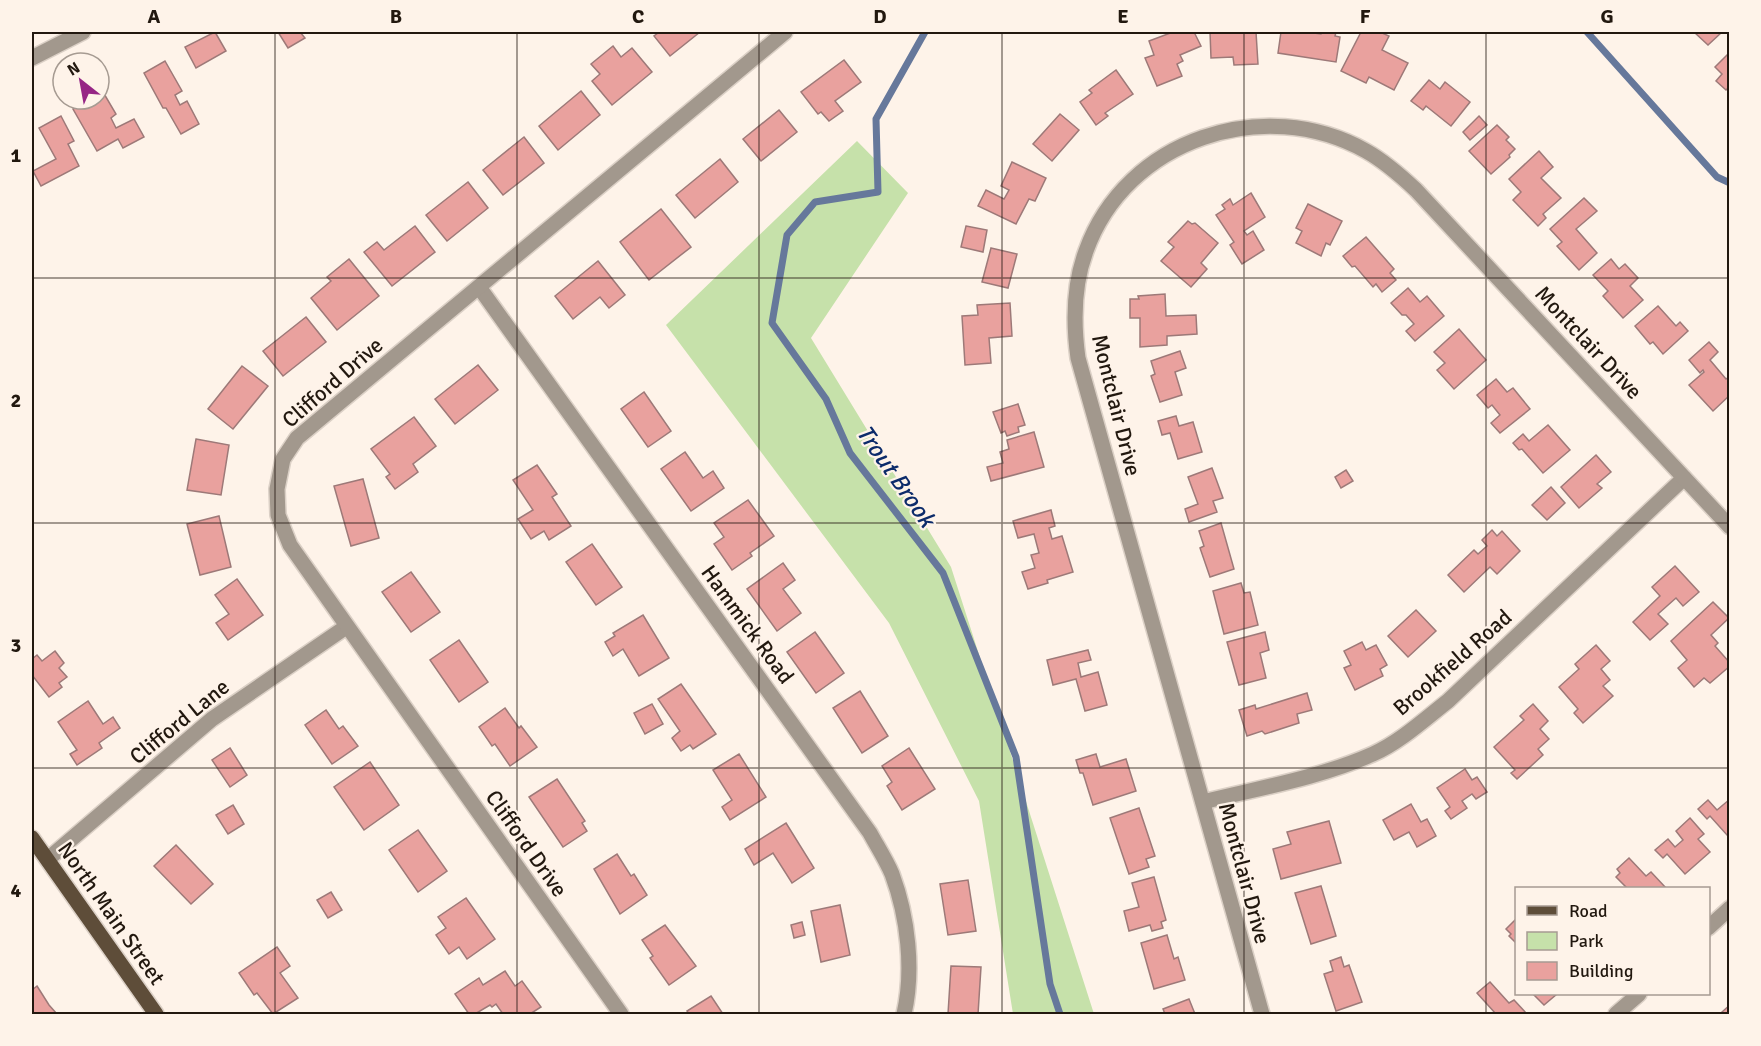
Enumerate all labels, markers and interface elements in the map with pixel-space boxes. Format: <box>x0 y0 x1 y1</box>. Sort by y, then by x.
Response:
text: A <box>148 4 161 29</box>
text: B <box>390 4 402 29</box>
text: C <box>632 4 644 29</box>
text: D <box>873 4 887 29</box>
text: E <box>1117 4 1129 29</box>
text: F <box>1360 4 1371 29</box>
text: G <box>1600 4 1614 29</box>
north arrow <box>51 51 111 111</box>
text: N <box>64 58 84 80</box>
text: 1 <box>11 143 22 168</box>
street label: Montclair Drive <box>1529 280 1648 405</box>
street label: Clifford Drive <box>277 331 388 433</box>
street label: Montclair Drive <box>1086 332 1147 479</box>
text: 2 <box>11 388 21 413</box>
water label: Trout Brook <box>850 419 943 534</box>
street label: Hammick Road <box>695 560 800 689</box>
street label: Brookfield Road <box>1388 604 1517 721</box>
text: 3 <box>11 633 21 658</box>
street label: Clifford Lane <box>124 673 235 770</box>
street label: Clifford Drive <box>480 785 573 902</box>
street label: Montclair Drive <box>1213 800 1276 947</box>
street label: North Main Street <box>52 837 171 990</box>
text: 4 <box>11 878 22 903</box>
legend <box>1515 887 1710 995</box>
text: Road <box>1569 900 1608 922</box>
text: Park <box>1569 930 1604 952</box>
text: Building <box>1569 960 1633 982</box>

